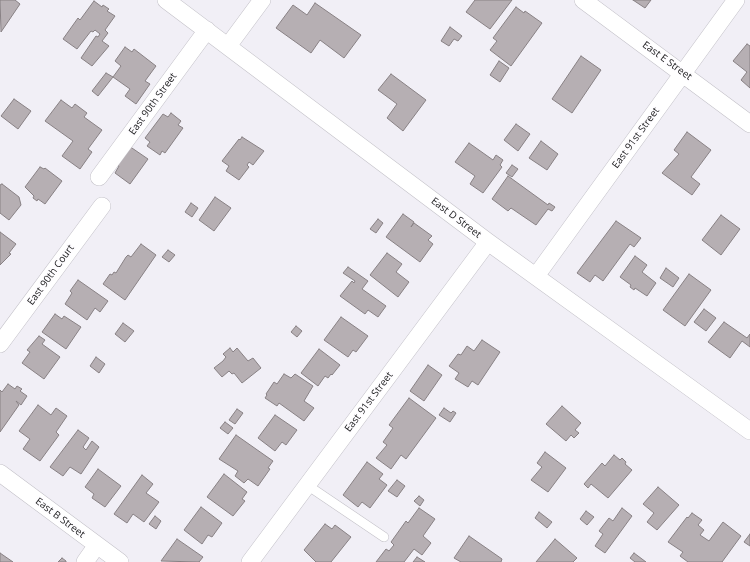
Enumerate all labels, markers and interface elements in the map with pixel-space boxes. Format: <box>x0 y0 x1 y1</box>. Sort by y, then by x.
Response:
street label: East E Street <box>640 39 694 83</box>
street label: East 90th Street <box>126 71 180 137</box>
street label: East 91st Street <box>610 105 662 171</box>
street label: East D Street <box>429 195 483 241</box>
street label: East 90th Court <box>25 242 77 308</box>
street label: East 91st Street <box>342 370 396 434</box>
street label: East B Street <box>33 495 87 541</box>

